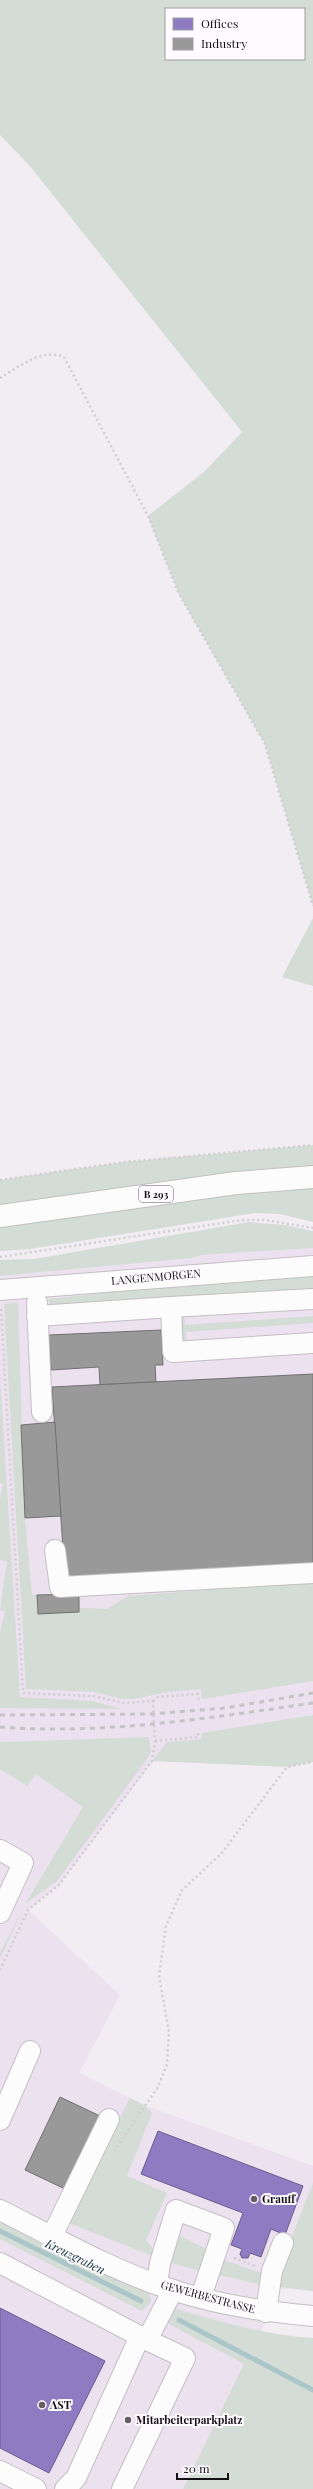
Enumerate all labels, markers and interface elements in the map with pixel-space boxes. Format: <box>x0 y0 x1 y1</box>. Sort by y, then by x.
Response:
legend <box>165 8 305 60</box>
text: Offices <box>201 15 238 31</box>
text: Industry <box>201 35 247 51</box>
road number: B 293 <box>139 1186 173 1202</box>
street label: LANGENMORGEN <box>110 1265 202 1288</box>
place label: Grauff <box>262 2191 297 2206</box>
marker: Grauff <box>249 2194 259 2204</box>
water label: Kreuzgraben <box>42 2234 108 2277</box>
street label: GEWERBESTRASSE <box>159 2277 257 2316</box>
place label: AST <box>49 2397 72 2412</box>
marker: AST <box>37 2400 47 2410</box>
place label: Mitarbeiterparkplatz <box>136 2412 242 2427</box>
marker: Mitarbeiterparkplatz <box>123 2415 133 2425</box>
scale bar <box>177 2455 228 2481</box>
text: 20 m <box>183 2460 210 2476</box>

